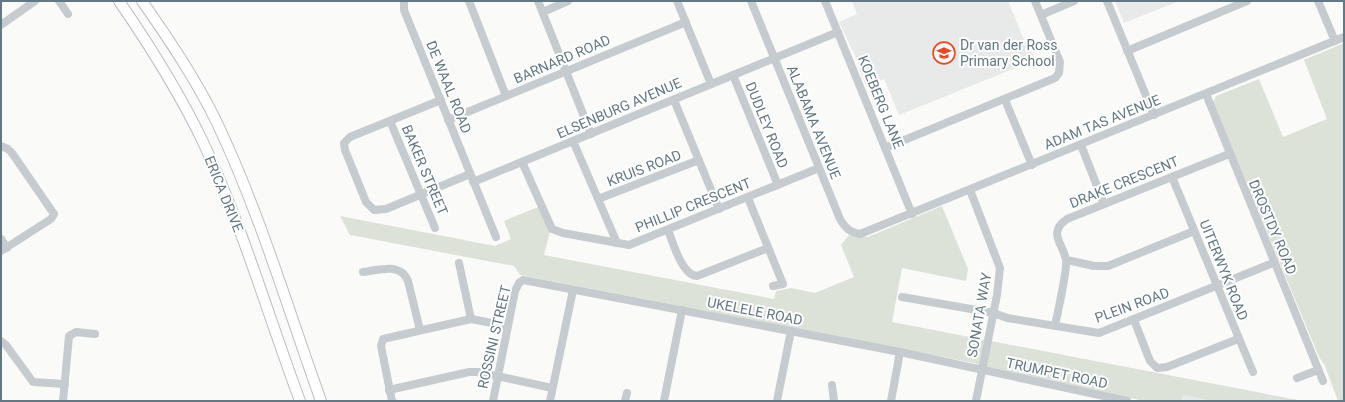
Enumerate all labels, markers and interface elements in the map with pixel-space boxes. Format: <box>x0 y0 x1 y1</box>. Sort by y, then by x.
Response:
street label: BARNARD ROAD <box>511 31 613 87</box>
place label: Dr van der Ross Primary School <box>960 37 1058 69</box>
street label: DE WAAL ROAD <box>423 38 475 136</box>
school or university icon: Dr van der Ross Primary School <box>931 40 957 66</box>
street label: KOEBERG LANE <box>855 53 907 151</box>
street label: ALABAMA AVENUE <box>784 63 844 181</box>
street label: ELSENBURG AVENUE <box>554 75 684 141</box>
street label: DUDLEY ROAD <box>742 80 792 170</box>
street label: ADAM TAS AVENUE <box>1042 91 1162 153</box>
street label: BAKER STREET <box>399 123 451 218</box>
street label: KRUIS ROAD <box>604 146 684 190</box>
street label: DRAKE CRESCENT <box>1067 153 1182 211</box>
street label: ERICA DRIVE <box>201 154 247 234</box>
street label: PHILLIP CRESCENT <box>633 174 754 235</box>
street label: DROSTDY ROAD <box>1246 177 1300 277</box>
street label: UITERWYK ROAD <box>1197 217 1251 323</box>
street label: SONATA WAY <box>964 271 994 359</box>
street label: ROSSINI STREET <box>474 283 514 390</box>
street label: PLEIN ROAD <box>1093 284 1171 326</box>
street label: UKELELE ROAD <box>706 294 804 328</box>
street label: TRUMPET ROAD <box>1005 354 1109 392</box>

